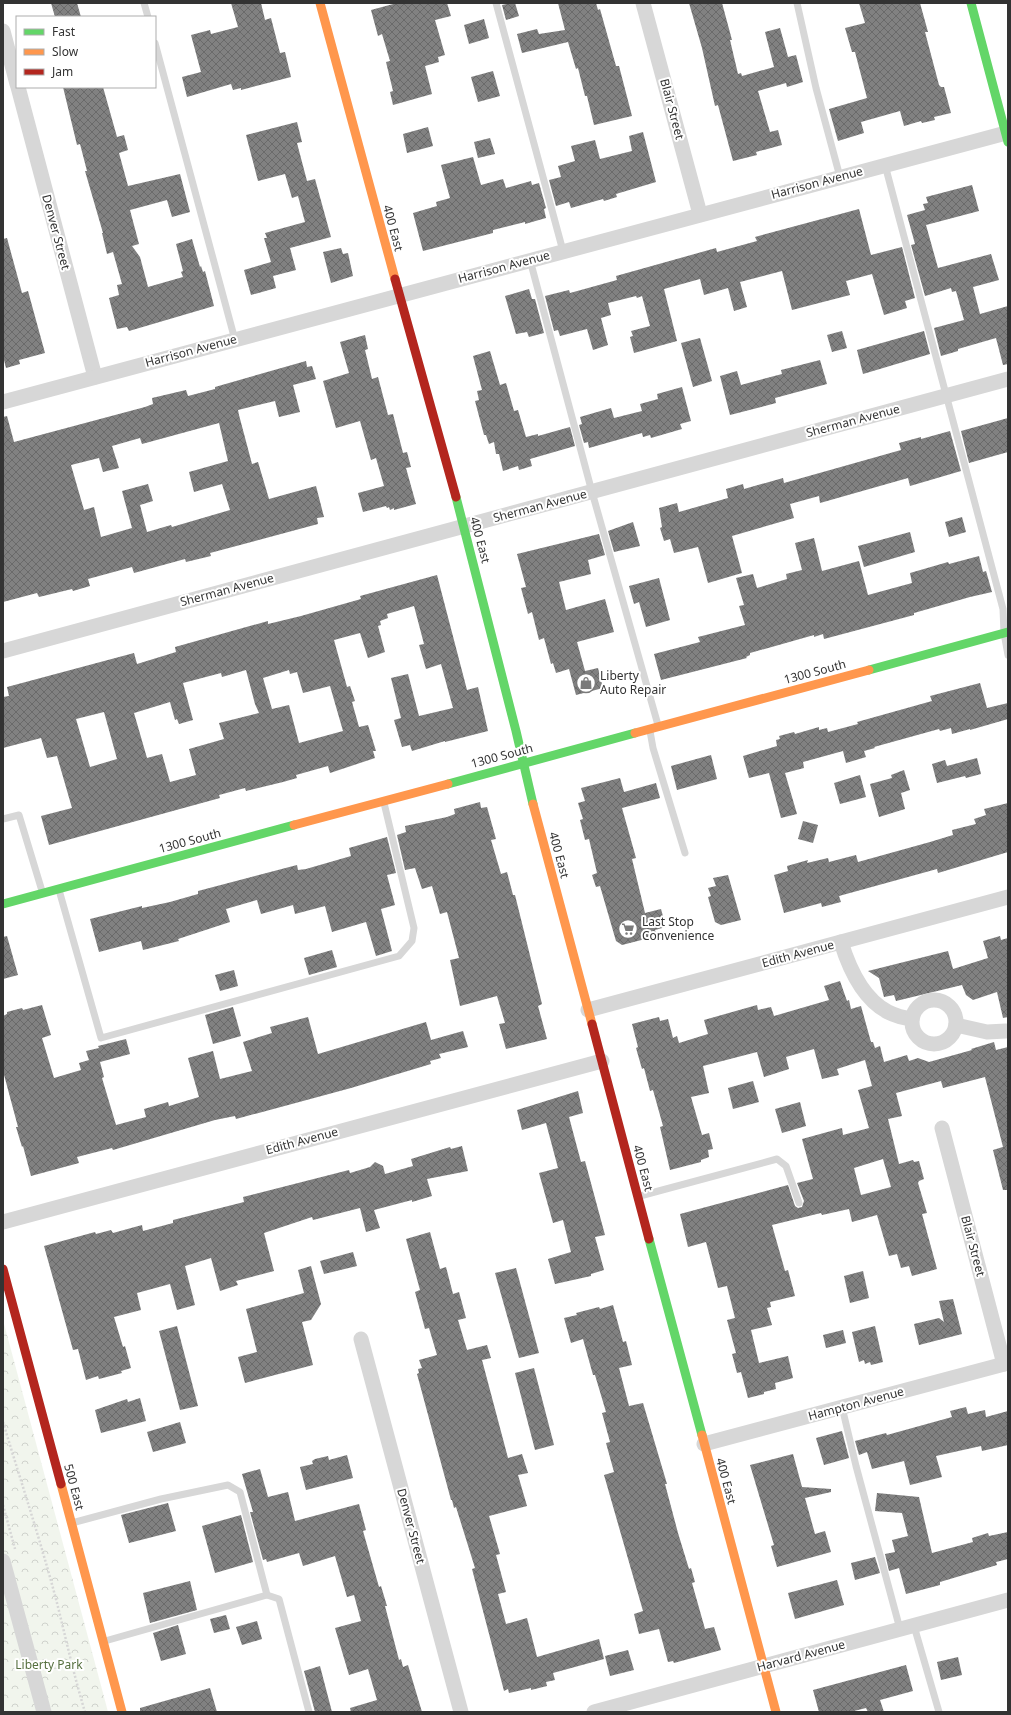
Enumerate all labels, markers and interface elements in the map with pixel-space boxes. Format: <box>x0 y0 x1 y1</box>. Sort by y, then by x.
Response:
legend <box>16 16 156 88</box>
text: Fast <box>52 23 76 40</box>
text: Slow <box>52 43 79 60</box>
text: Jam <box>51 63 73 80</box>
street label: Blair Street <box>656 77 689 142</box>
street label: Harrison Avenue <box>769 162 865 203</box>
street label: Denver Street <box>38 192 75 272</box>
street label: 400 East <box>379 203 408 254</box>
street label: Harrison Avenue <box>456 246 552 287</box>
street label: Harrison Avenue <box>143 330 239 371</box>
street label: Sherman Avenue <box>804 400 902 441</box>
street label: Sherman Avenue <box>491 485 589 526</box>
street label: 400 East <box>466 515 495 566</box>
street label: Sherman Avenue <box>178 569 276 610</box>
street label: 1300 South <box>782 655 848 688</box>
place label: Liberty Auto Repair <box>600 667 666 698</box>
shop icon: Liberty Auto Repair <box>575 672 597 694</box>
street label: 1300 South <box>469 739 535 772</box>
street label: 1300 South <box>157 824 223 857</box>
street label: 400 East <box>545 830 574 881</box>
place label: Last Stop Convenience <box>642 913 715 944</box>
supermarket icon: Last Stop Convenience <box>617 918 639 940</box>
street label: Edith Avenue <box>760 936 836 971</box>
street label: Edith Avenue <box>264 1123 340 1158</box>
street label: 400 East <box>629 1143 658 1194</box>
street label: Blair Street <box>957 1214 990 1279</box>
street label: Hampton Avenue <box>806 1383 906 1424</box>
street label: 400 East <box>712 1456 741 1507</box>
street label: 500 East <box>60 1462 89 1513</box>
street label: Denver Street <box>393 1486 430 1566</box>
street label: Harvard Avenue <box>755 1636 847 1675</box>
park label: Liberty Park <box>15 1656 83 1673</box>

